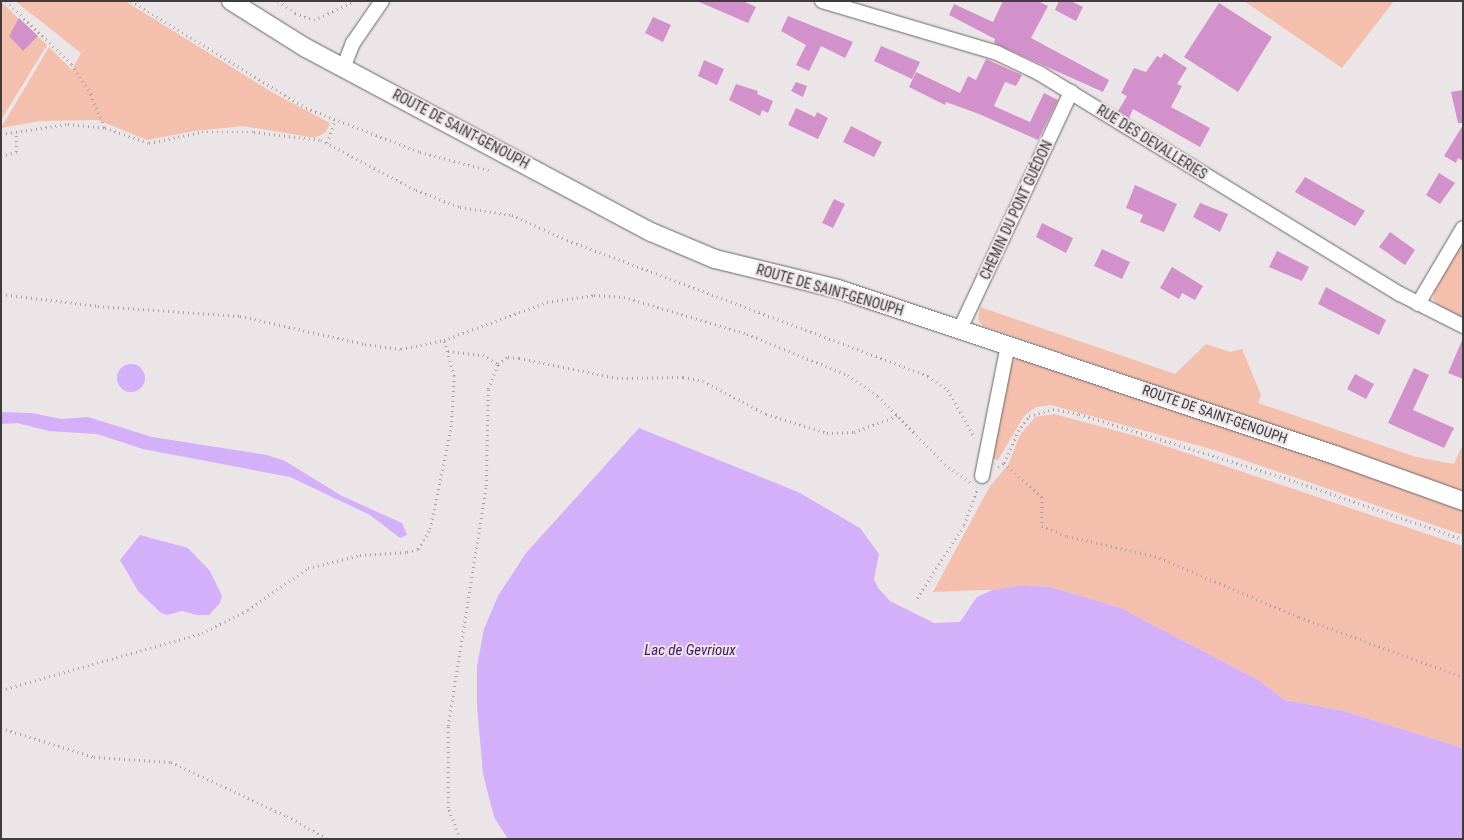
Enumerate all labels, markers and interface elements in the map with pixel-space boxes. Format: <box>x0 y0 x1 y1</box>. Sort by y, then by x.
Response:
street label: ROUTE DE SAINT-GENOUPH <box>390 86 532 172</box>
street label: RUE DES DEVALLERIES <box>1094 101 1210 183</box>
street label: CHEMIN DU PONT GUÉDON <box>976 138 1056 282</box>
street label: ROUTE DE SAINT-GENOUPH <box>754 261 906 319</box>
street label: ROUTE DE SAINT-GENOUPH <box>1140 381 1290 447</box>
water label: Lac de Gevrioux <box>644 642 736 660</box>

